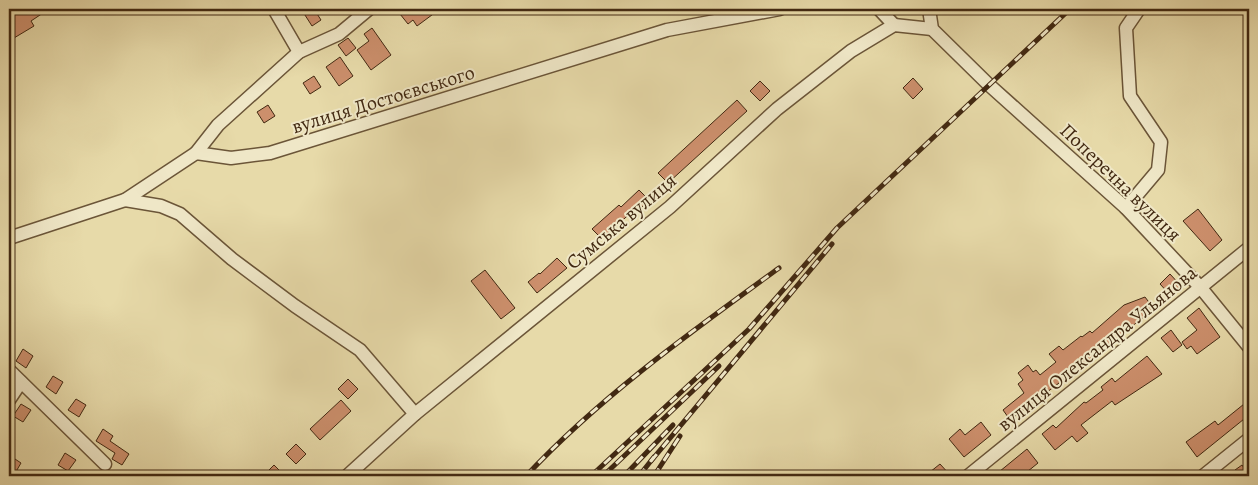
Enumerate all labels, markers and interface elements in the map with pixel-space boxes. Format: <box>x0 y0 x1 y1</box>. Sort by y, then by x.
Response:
street label: вулиця Достоєвського <box>288 59 478 140</box>
street label: Поперечна вулиця <box>1054 117 1187 247</box>
street label: Сумська вулиця <box>560 167 682 276</box>
street label: вулиця Олександра Ульянова <box>992 259 1203 438</box>

